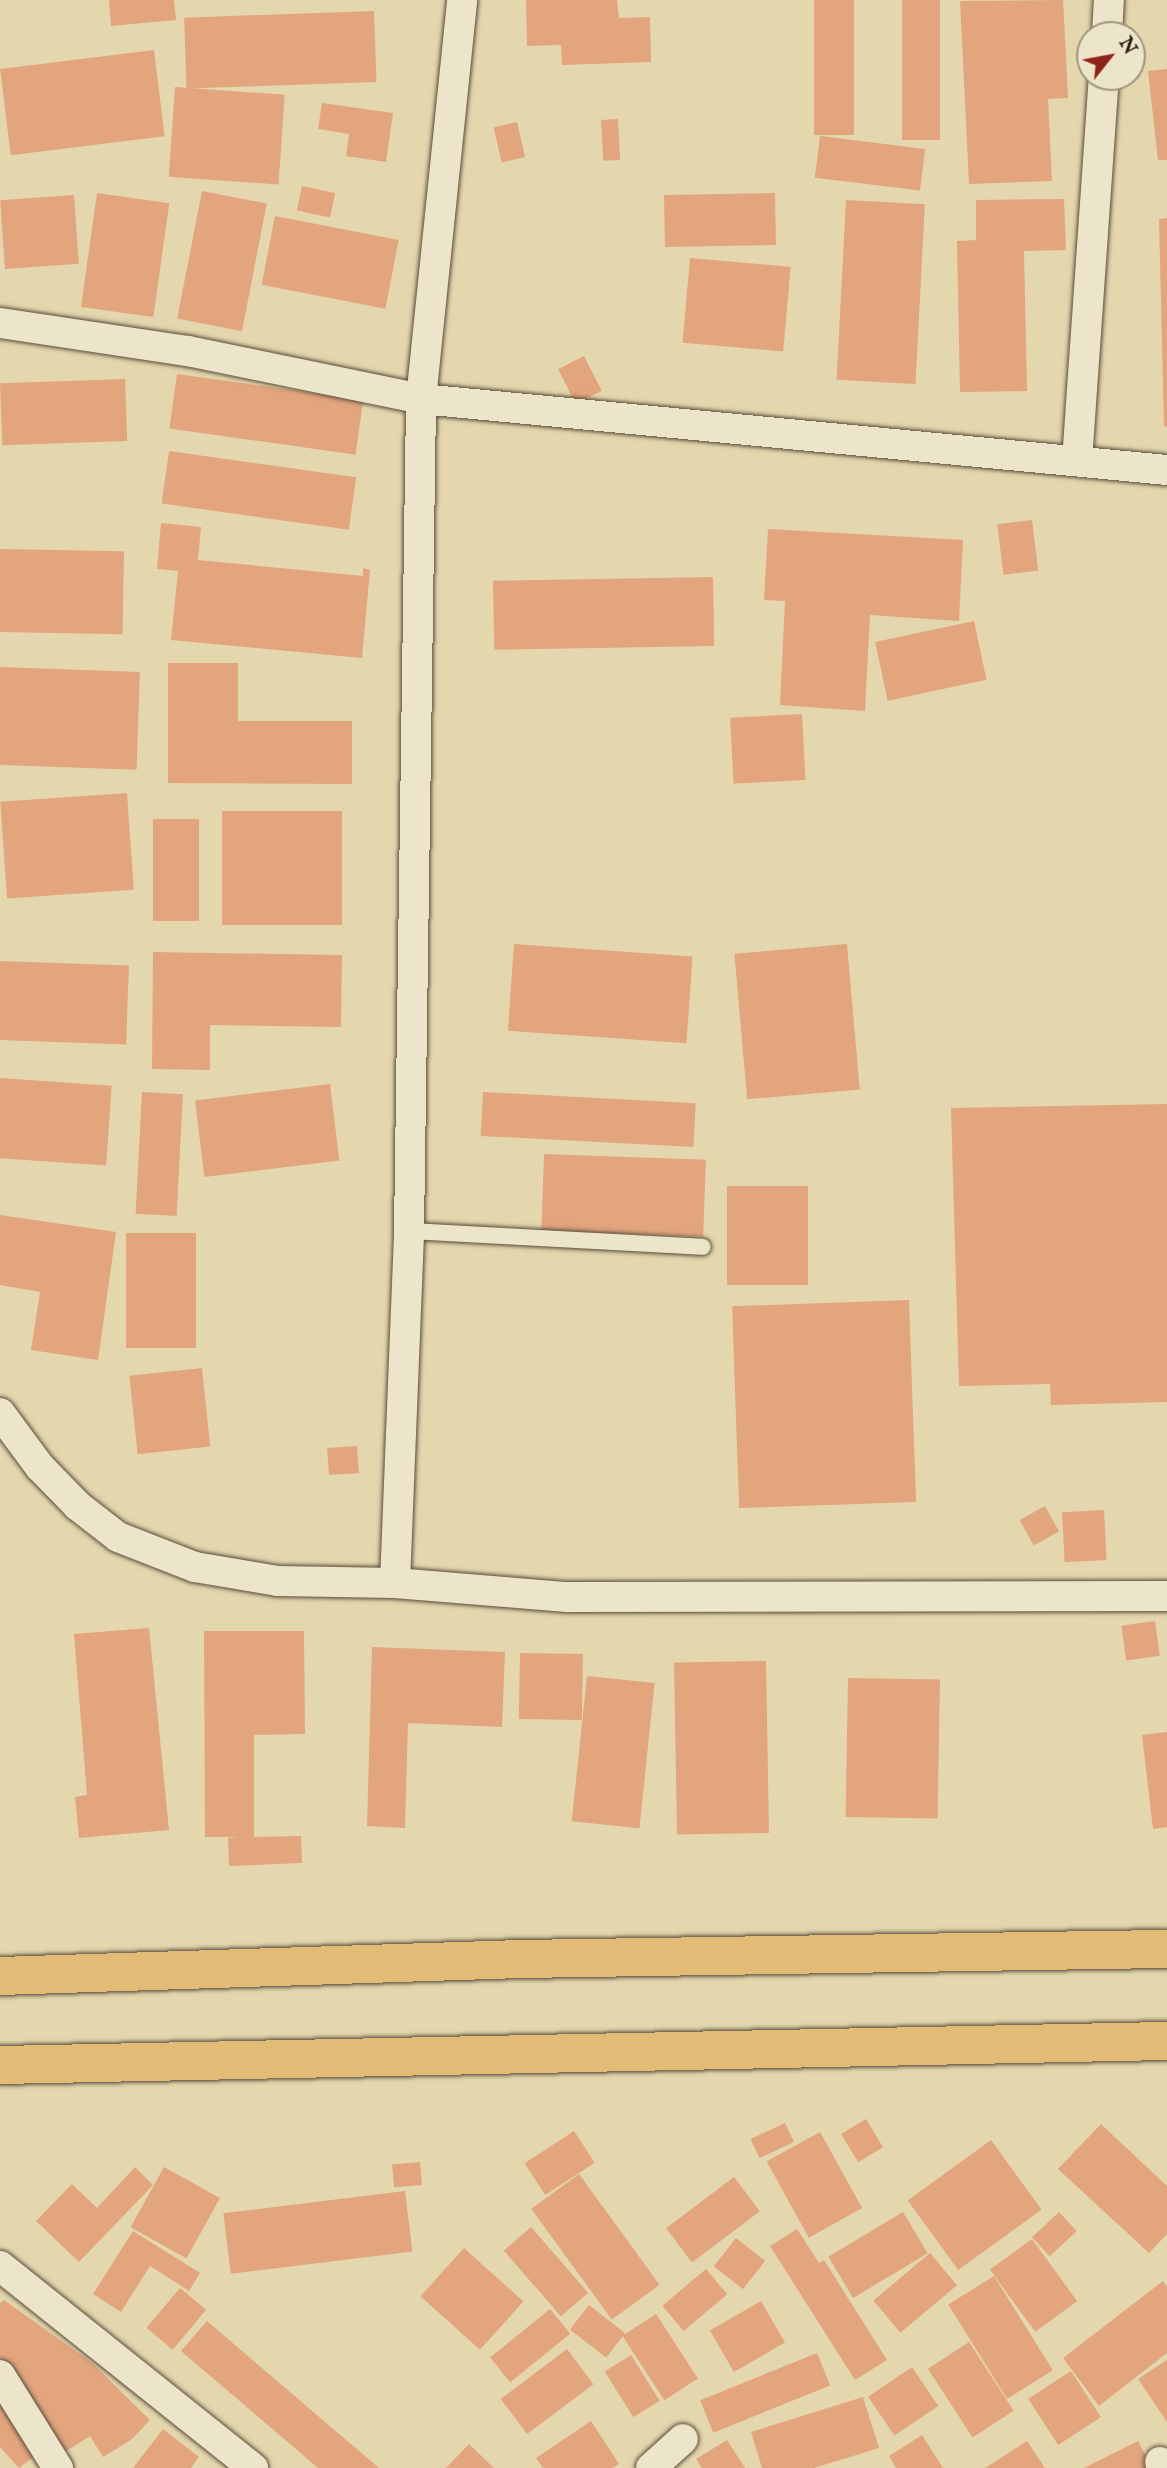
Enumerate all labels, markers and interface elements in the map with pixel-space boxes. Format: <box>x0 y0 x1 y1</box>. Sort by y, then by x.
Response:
north arrow <box>1076 21 1146 91</box>
text: N <box>1113 33 1142 59</box>

